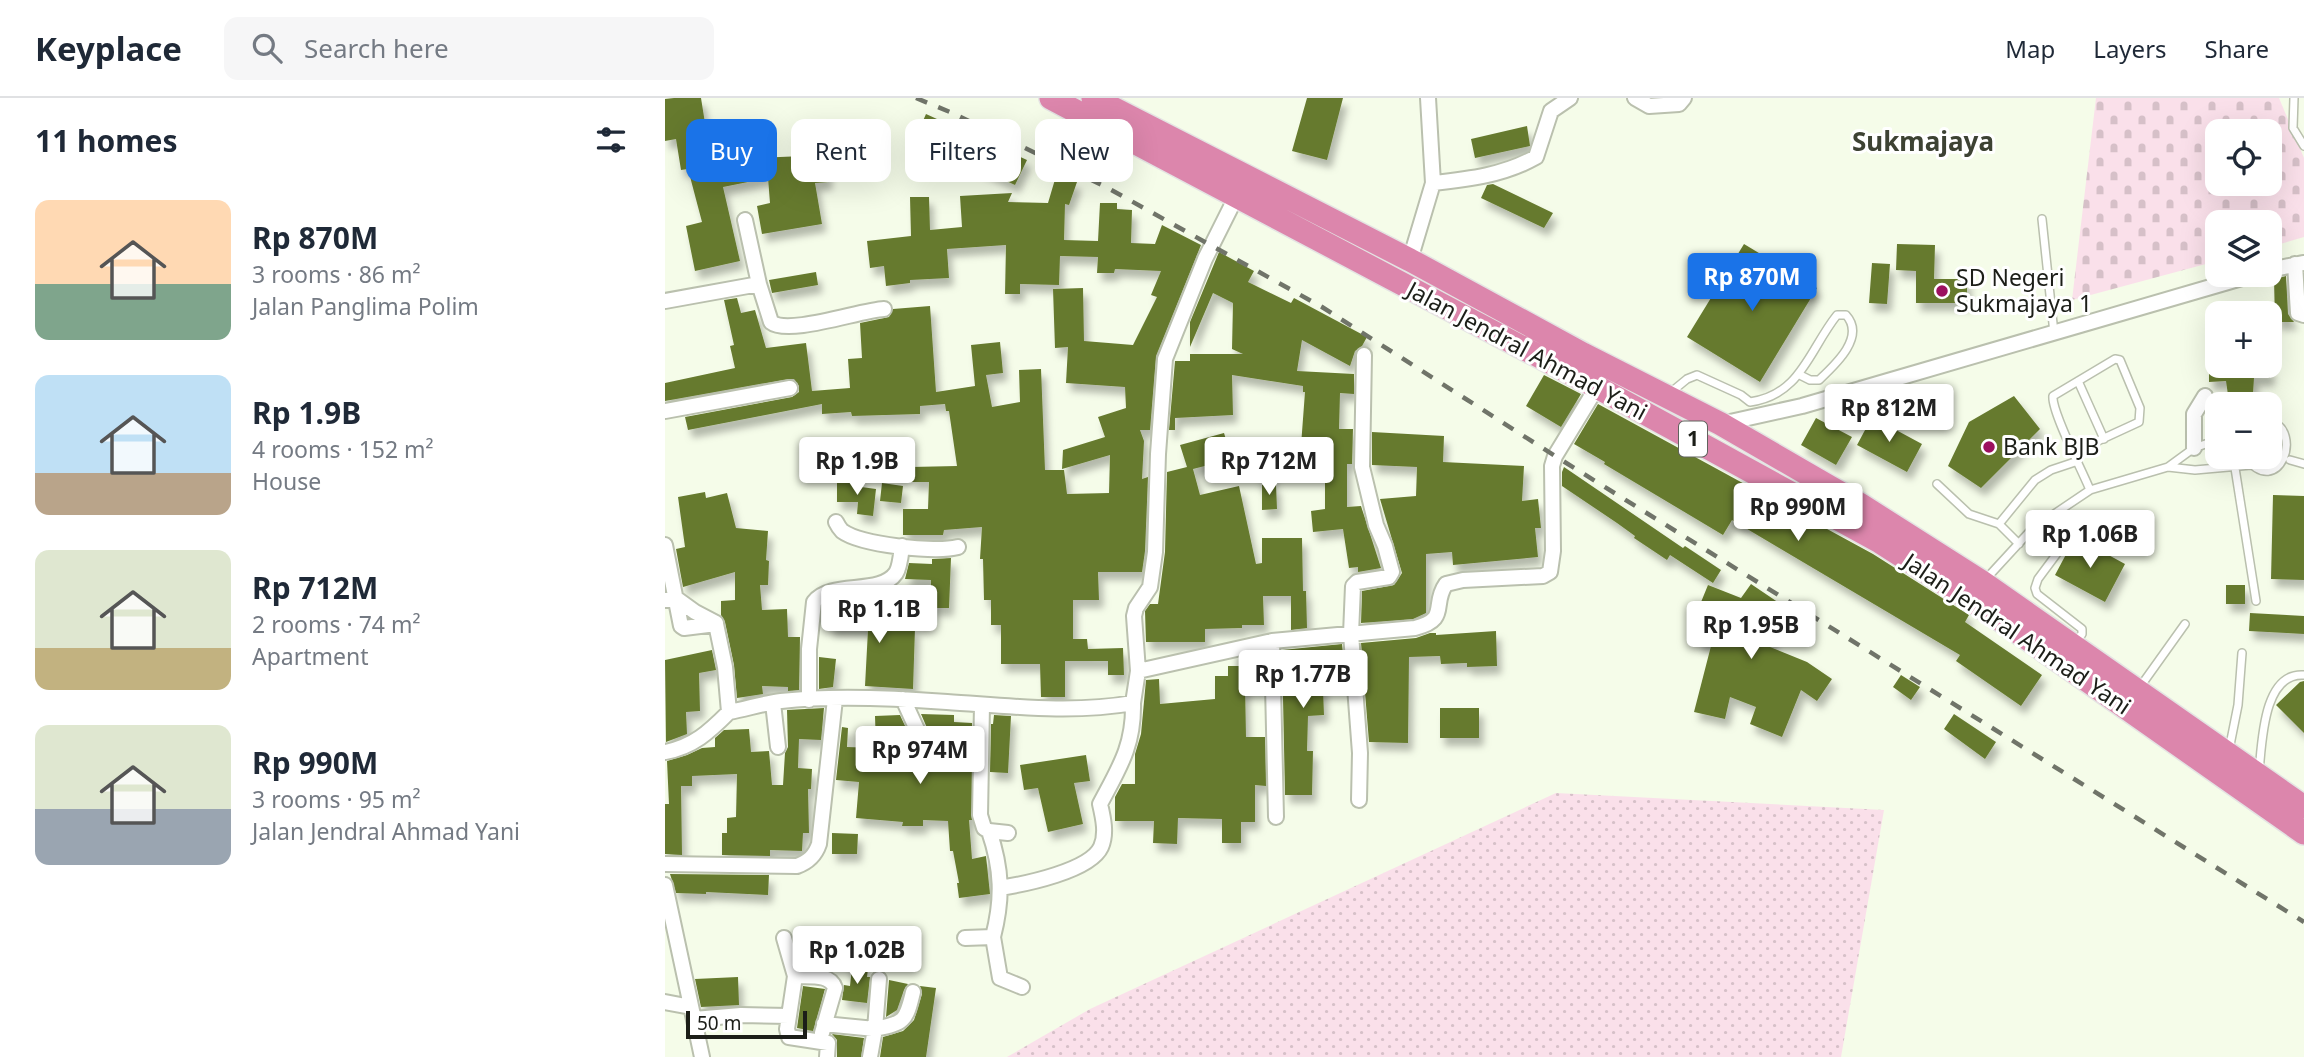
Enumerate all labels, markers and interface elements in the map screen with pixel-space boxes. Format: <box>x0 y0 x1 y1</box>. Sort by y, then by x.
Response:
search box <box>224 17 714 80</box>
text: Keyplace <box>35 26 182 71</box>
icon: search <box>248 29 286 67</box>
text: Search here <box>304 30 449 66</box>
text: Map <box>2005 32 2055 65</box>
text: Layers <box>2093 32 2167 65</box>
text: Share <box>2205 32 2269 65</box>
chip: Buy <box>686 119 777 182</box>
chip: Rent <box>791 119 891 182</box>
chip: Filters <box>905 119 1021 182</box>
chip: New <box>1035 119 1133 182</box>
map controls <box>2205 119 2282 469</box>
button: locate <box>2205 119 2282 196</box>
text: 11 homes <box>35 120 178 161</box>
icon: filters <box>592 121 630 159</box>
district label: Sukmajaya <box>1852 123 1994 159</box>
button: layers <box>2205 210 2282 287</box>
text: Rp 870M <box>252 217 378 258</box>
icon: home <box>91 228 175 312</box>
pin: Rp 870M <box>1687 254 1817 313</box>
text: 3 rooms · 86 m² <box>252 258 421 290</box>
text: Rp 870M <box>1704 260 1800 292</box>
place label: SD Negeri Sukmajaya 1 <box>1956 261 2092 319</box>
street label: Jalan Jendral Ahmad Yani <box>1400 272 1653 427</box>
marker: SD Negeri Sukmajaya 1 <box>1934 283 1950 299</box>
text: Jalan Panglima Polim <box>252 290 479 322</box>
button: + <box>2205 301 2282 378</box>
pin: Rp 812M <box>1824 384 1954 444</box>
text: Rp 812M <box>1841 391 1937 423</box>
text: Rp 1.9B <box>252 392 361 433</box>
button: − <box>2205 392 2282 469</box>
icon: home <box>91 403 175 487</box>
road number: 1 <box>1679 422 1707 456</box>
place label: Bank BJB <box>2003 430 2100 462</box>
text: 4 rooms · 152 m² <box>252 433 434 465</box>
pin: Rp 1.9B <box>792 438 922 497</box>
pin: Rp 712M <box>1204 438 1334 497</box>
marker: Bank BJB <box>1981 439 1997 455</box>
text: Rp 1.9B <box>815 444 899 476</box>
text: Rp 712M <box>1221 444 1317 476</box>
text: House <box>252 465 321 497</box>
pin: Rp 990M <box>1733 484 1863 543</box>
text: Rp 990M <box>1750 490 1846 522</box>
pin: Rp 1.06B <box>2018 510 2162 570</box>
text: Rp 1.06B <box>2042 517 2138 549</box>
street label: Jalan Jendral Ahmad Yani <box>1896 544 2138 721</box>
text: Rp 712M <box>252 567 378 608</box>
icon: home <box>91 578 175 662</box>
pin: Rp 1.1B <box>814 586 944 645</box>
text: Rp 1.1B <box>837 592 921 624</box>
pin: Rp 1.95B <box>1679 602 1823 661</box>
text: 2 rooms · 74 m² <box>252 608 421 640</box>
text: Rp 1.95B <box>1703 608 1799 640</box>
text: Apartment <box>252 640 369 672</box>
pin: Rp 1.77B <box>1231 650 1375 710</box>
text: Rp 1.77B <box>1255 657 1351 689</box>
pin: Rp 974M <box>855 726 985 786</box>
text: Rp 974M <box>872 733 968 765</box>
text: Rp 990M <box>252 742 378 783</box>
icon: home <box>91 753 175 837</box>
text: 3 rooms · 95 m² <box>252 783 421 815</box>
text: Jalan Jendral Ahmad Yani <box>252 815 520 847</box>
pin: Rp 1.02B <box>785 926 929 986</box>
text: Rp 1.02B <box>809 933 905 965</box>
scale bar <box>686 1008 807 1040</box>
text: 50 m <box>697 1010 741 1036</box>

